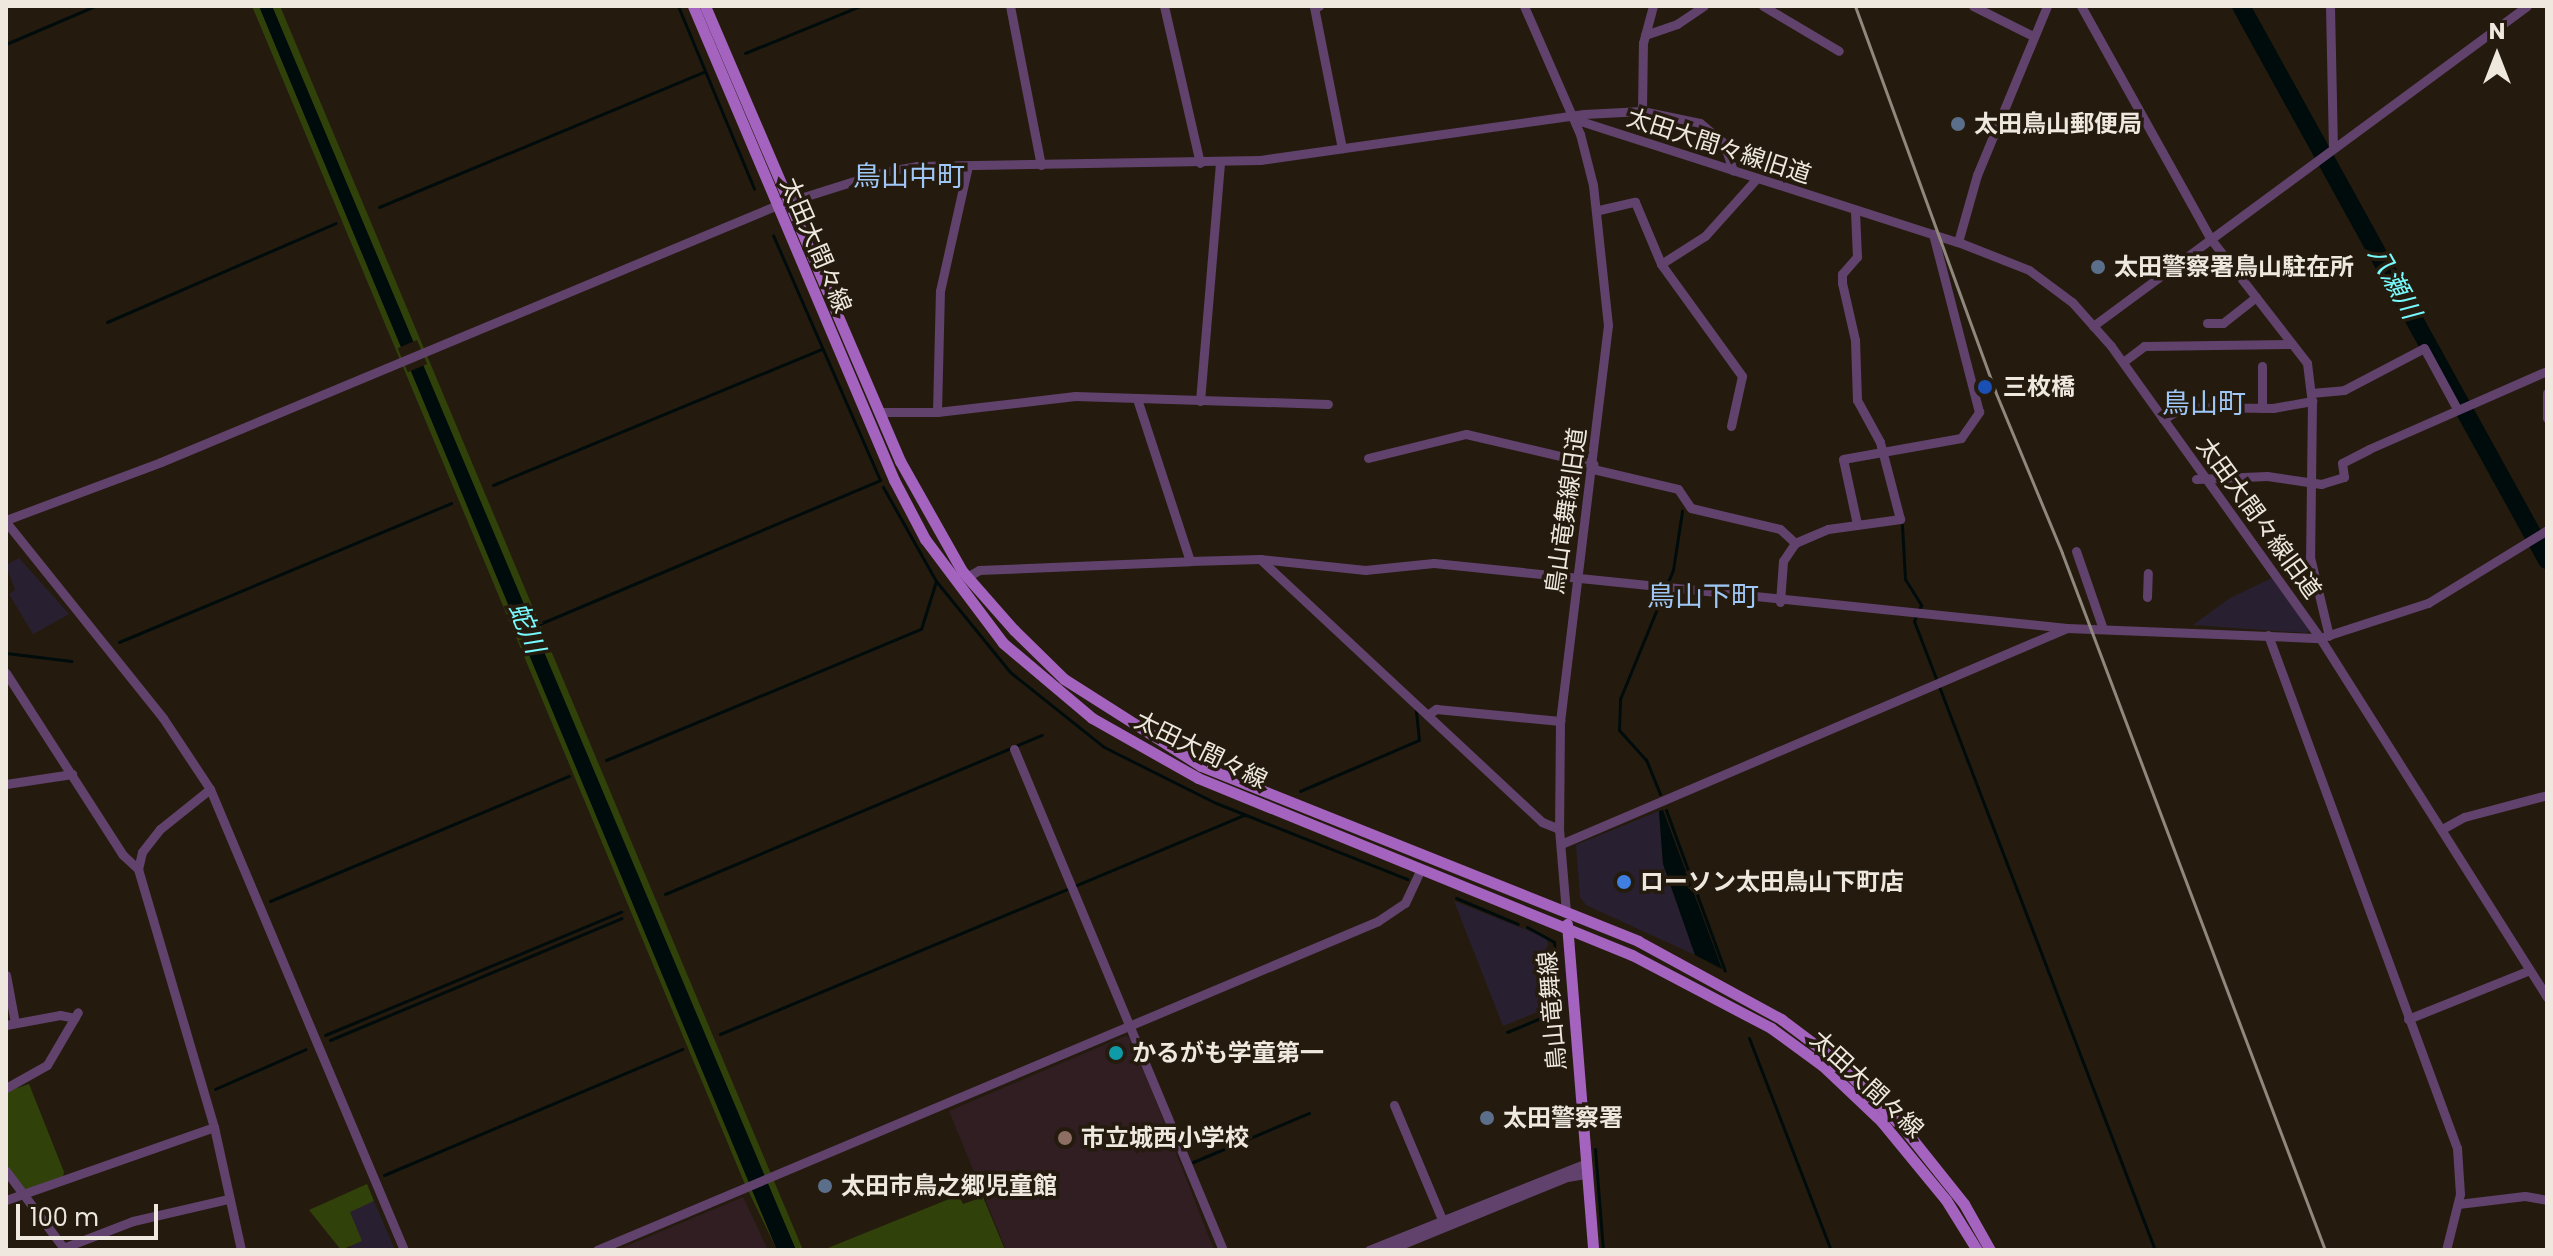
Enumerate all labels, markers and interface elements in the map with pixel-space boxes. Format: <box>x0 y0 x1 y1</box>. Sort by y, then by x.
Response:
north arrow <box>2457 16 2537 96</box>
text: N <box>2489 16 2505 47</box>
street label: 太田大間々線旧道 <box>1623 103 1815 189</box>
place label: 太田鳥山郵便局 <box>1974 110 2142 138</box>
marker: 太田鳥山郵便局 <box>1949 115 1967 133</box>
district label: 鳥山中町 <box>853 160 965 194</box>
street label: 太田大間々線 <box>775 173 857 317</box>
water label: 八瀬川 <box>2361 241 2427 325</box>
place label: 太田警察署鳥山駐在所 <box>2114 253 2354 281</box>
marker: 太田警察署鳥山駐在所 <box>2089 258 2107 276</box>
place label: 三枚橋 <box>2003 373 2075 401</box>
marker: 三枚橋 <box>1974 376 1996 398</box>
district label: 鳥山町 <box>2162 387 2246 421</box>
street label: 鳥山竜舞線旧道 <box>1540 426 1592 596</box>
street label: 太田大間々線旧道 <box>2191 432 2327 604</box>
district label: 鳥山下町 <box>1647 580 1759 614</box>
water label: 蛇川 <box>501 598 551 658</box>
street label: 太田大間々線 <box>1130 705 1272 795</box>
place label: ローソン太田鳥山下町店 <box>1640 868 1904 896</box>
marker: ローソン太田鳥山下町店 <box>1615 873 1633 891</box>
street label: 鳥山竜舞線 <box>1532 950 1572 1072</box>
street label: 太田大間々線 <box>1805 1024 1929 1144</box>
place label: かるがも学童第一 <box>1132 1039 1324 1067</box>
marker: かるがも学童第一 <box>1107 1044 1125 1062</box>
place label: 太田警察署 <box>1503 1104 1623 1132</box>
marker: 太田警察署 <box>1478 1109 1496 1127</box>
place label: 市立城西小学校 <box>1081 1124 1249 1152</box>
marker: 市立城西小学校 <box>1056 1129 1074 1147</box>
place label: 太田市鳥之郷児童館 <box>841 1172 1057 1200</box>
marker: 太田市鳥之郷児童館 <box>816 1177 834 1195</box>
scale bar <box>20 1188 162 1238</box>
text: 100 m <box>30 1201 99 1234</box>

